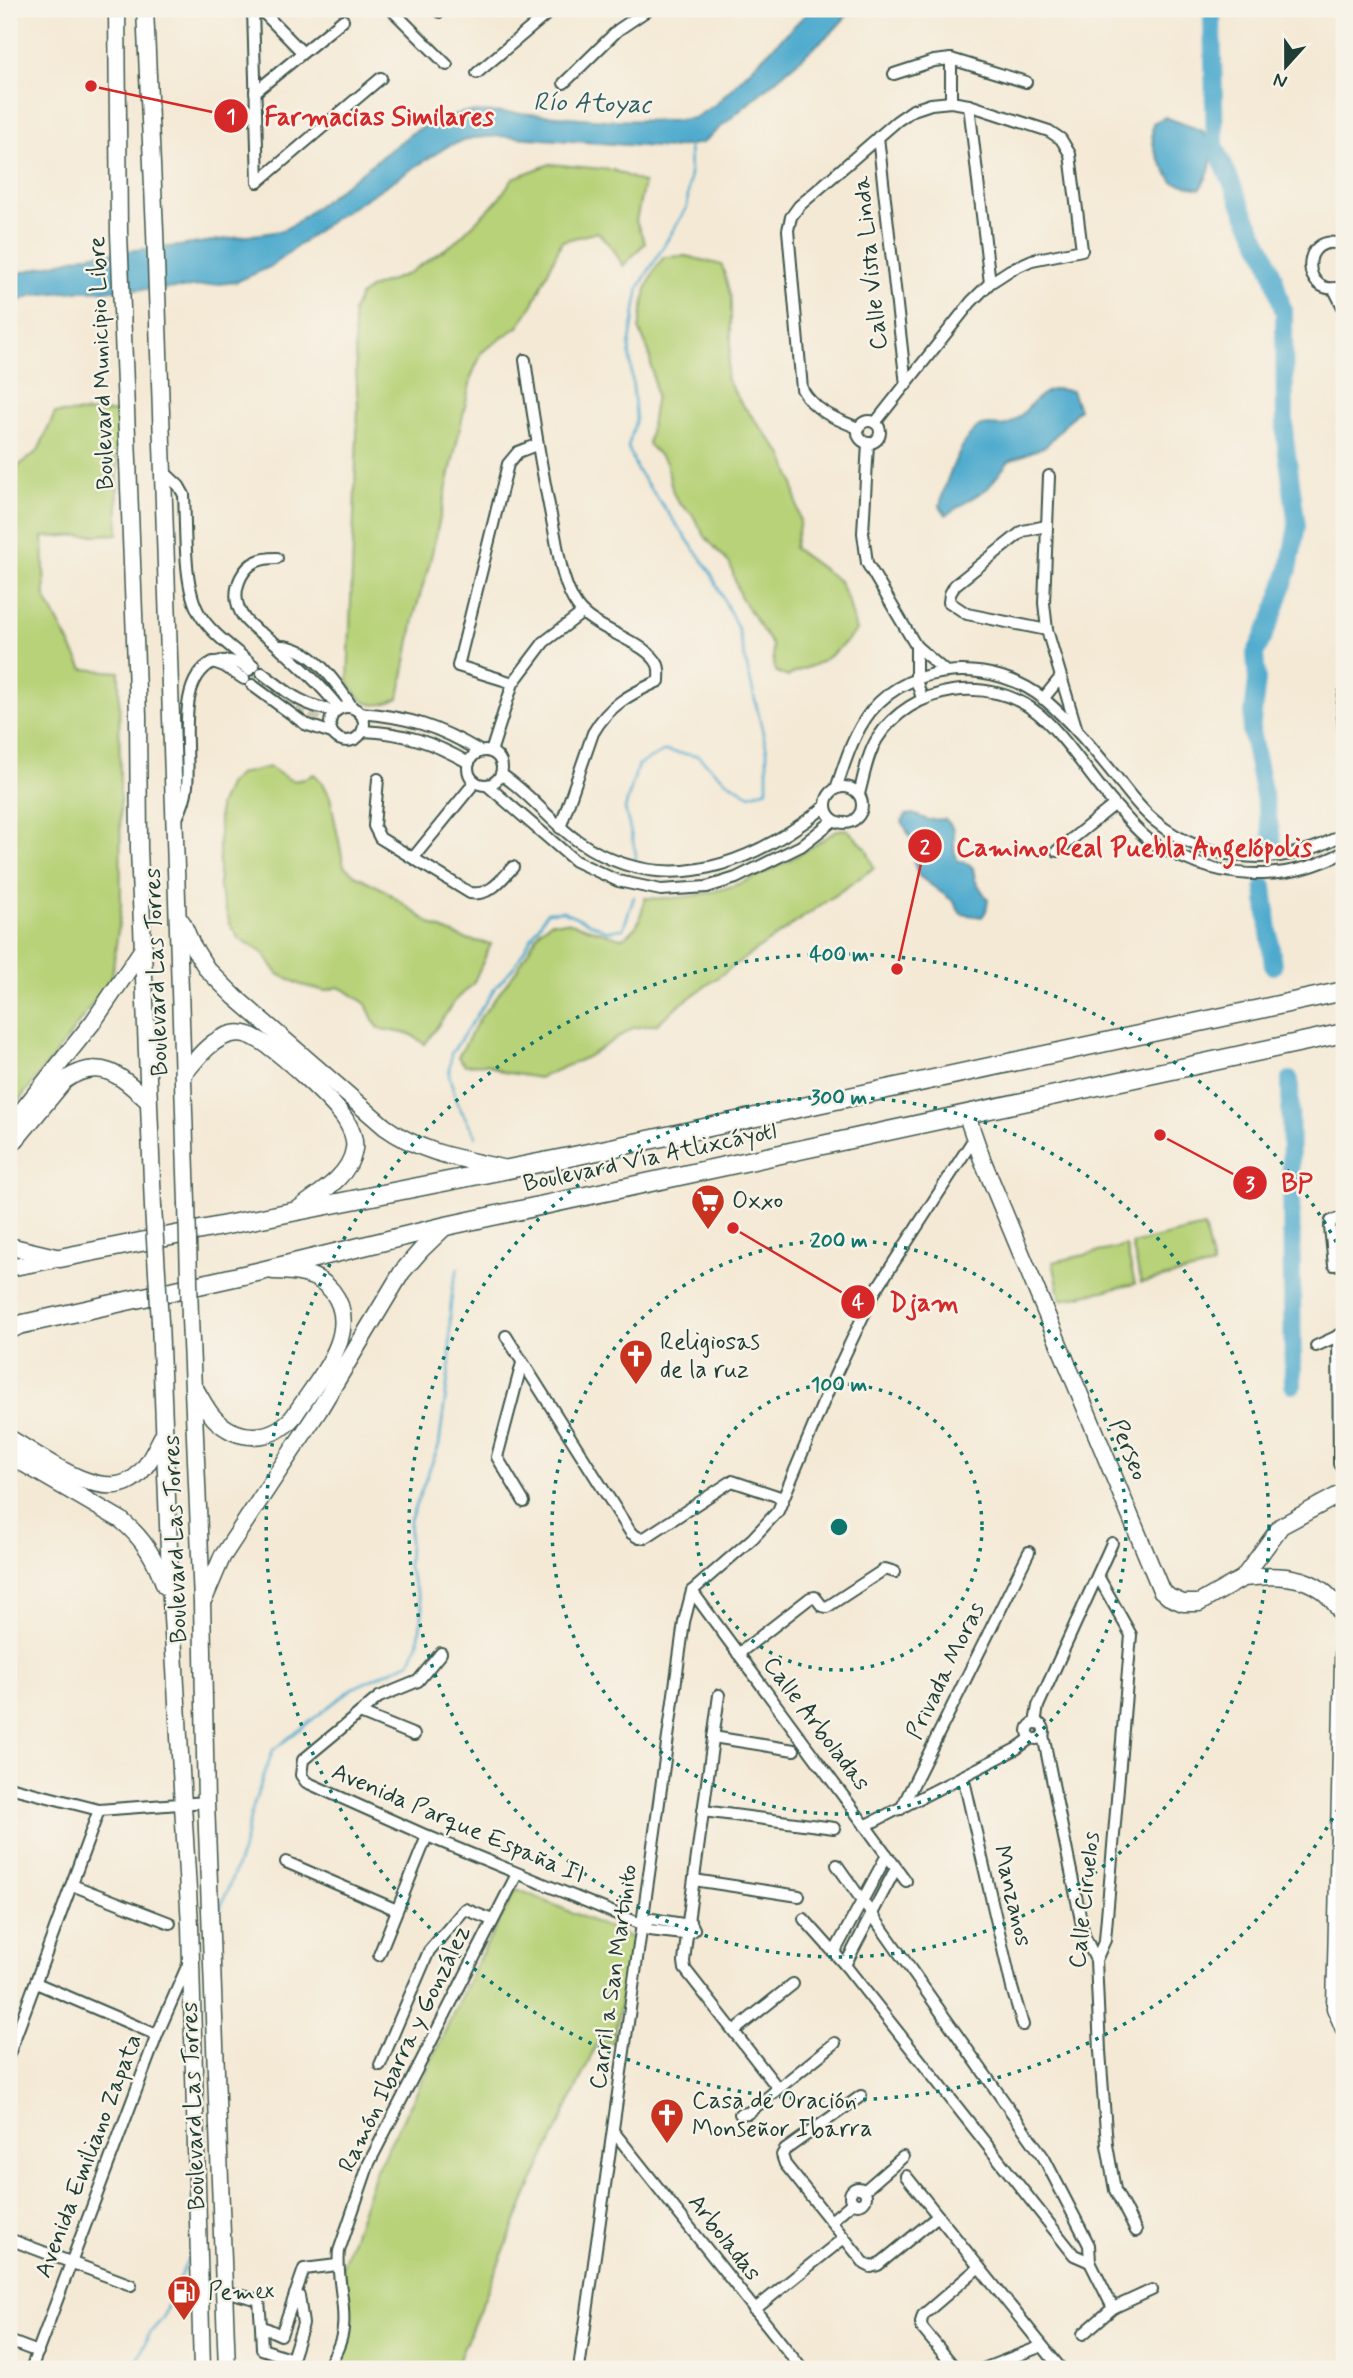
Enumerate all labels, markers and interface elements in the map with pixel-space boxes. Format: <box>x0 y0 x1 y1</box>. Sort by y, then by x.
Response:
north arrow <box>1252 32 1322 102</box>
text: N <box>1270 67 1291 94</box>
water label: Río Atoyac <box>533 86 653 122</box>
callout: Farmacias Similares <box>213 93 510 140</box>
text: Farmacias Similares <box>264 101 494 135</box>
text: 1 <box>226 103 236 131</box>
street label: Calle Vista Linda <box>846 174 896 352</box>
street label: Boulevard Municipio Libre <box>82 235 122 490</box>
callout: Camino Real Puebla Angelópolis <box>908 823 1325 870</box>
text: Camino Real Puebla Angelópolis <box>956 832 1312 869</box>
text: 2 <box>920 834 931 862</box>
street label: Boulevard Las Torres <box>138 867 176 1077</box>
text: 400 m <box>809 941 869 969</box>
text: 300 m <box>811 1084 868 1112</box>
street label: Boulevard Vía Atlixcáyotl <box>520 1116 780 1200</box>
callout: BP <box>1232 1160 1327 1207</box>
text: BP <box>1281 1168 1314 1202</box>
text: 3 <box>1245 1171 1255 1199</box>
supermarket icon: Oxxo <box>689 1182 727 1231</box>
place label: Oxxo <box>732 1186 783 1217</box>
text: 200 m <box>810 1227 868 1255</box>
callout: Djam <box>840 1278 973 1325</box>
text: Djam <box>889 1287 959 1321</box>
text: 4 <box>852 1289 865 1317</box>
place label: Religiosas de la ruz <box>660 1327 760 1386</box>
church icon: Religiosas de la ruz <box>617 1337 655 1386</box>
text: 100 m <box>811 1371 867 1399</box>
street label: Perseo <box>1101 1415 1155 1485</box>
street label: Boulevard Las Torres <box>157 1434 195 1644</box>
centre of rings <box>827 1515 851 1539</box>
street label: Privada Moras <box>899 1597 993 1745</box>
street label: Calle Arboladas <box>755 1650 877 1798</box>
street label: Avenida Parque España II <box>327 1757 589 1891</box>
street label: Calle Ciruelos <box>1062 1830 1108 1970</box>
street label: Manzanos <box>985 1842 1039 1950</box>
street label: Carril a San Martinito <box>583 1862 645 2092</box>
street label: Ramón Ibarra y González <box>332 1920 478 2178</box>
street label: Boulevard Las Torres <box>175 2001 213 2211</box>
street label: Avenida Emiliano Zapata <box>28 2030 150 2282</box>
place label: Casa de Oración Monseñor Ibarra <box>692 2086 873 2145</box>
church icon: Casa de Oración Monseñor Ibarra <box>648 2096 686 2145</box>
street label: Arboladas <box>680 2188 768 2288</box>
fuel station icon: Pemex <box>165 2273 203 2322</box>
place label: Pemex <box>208 2277 274 2308</box>

